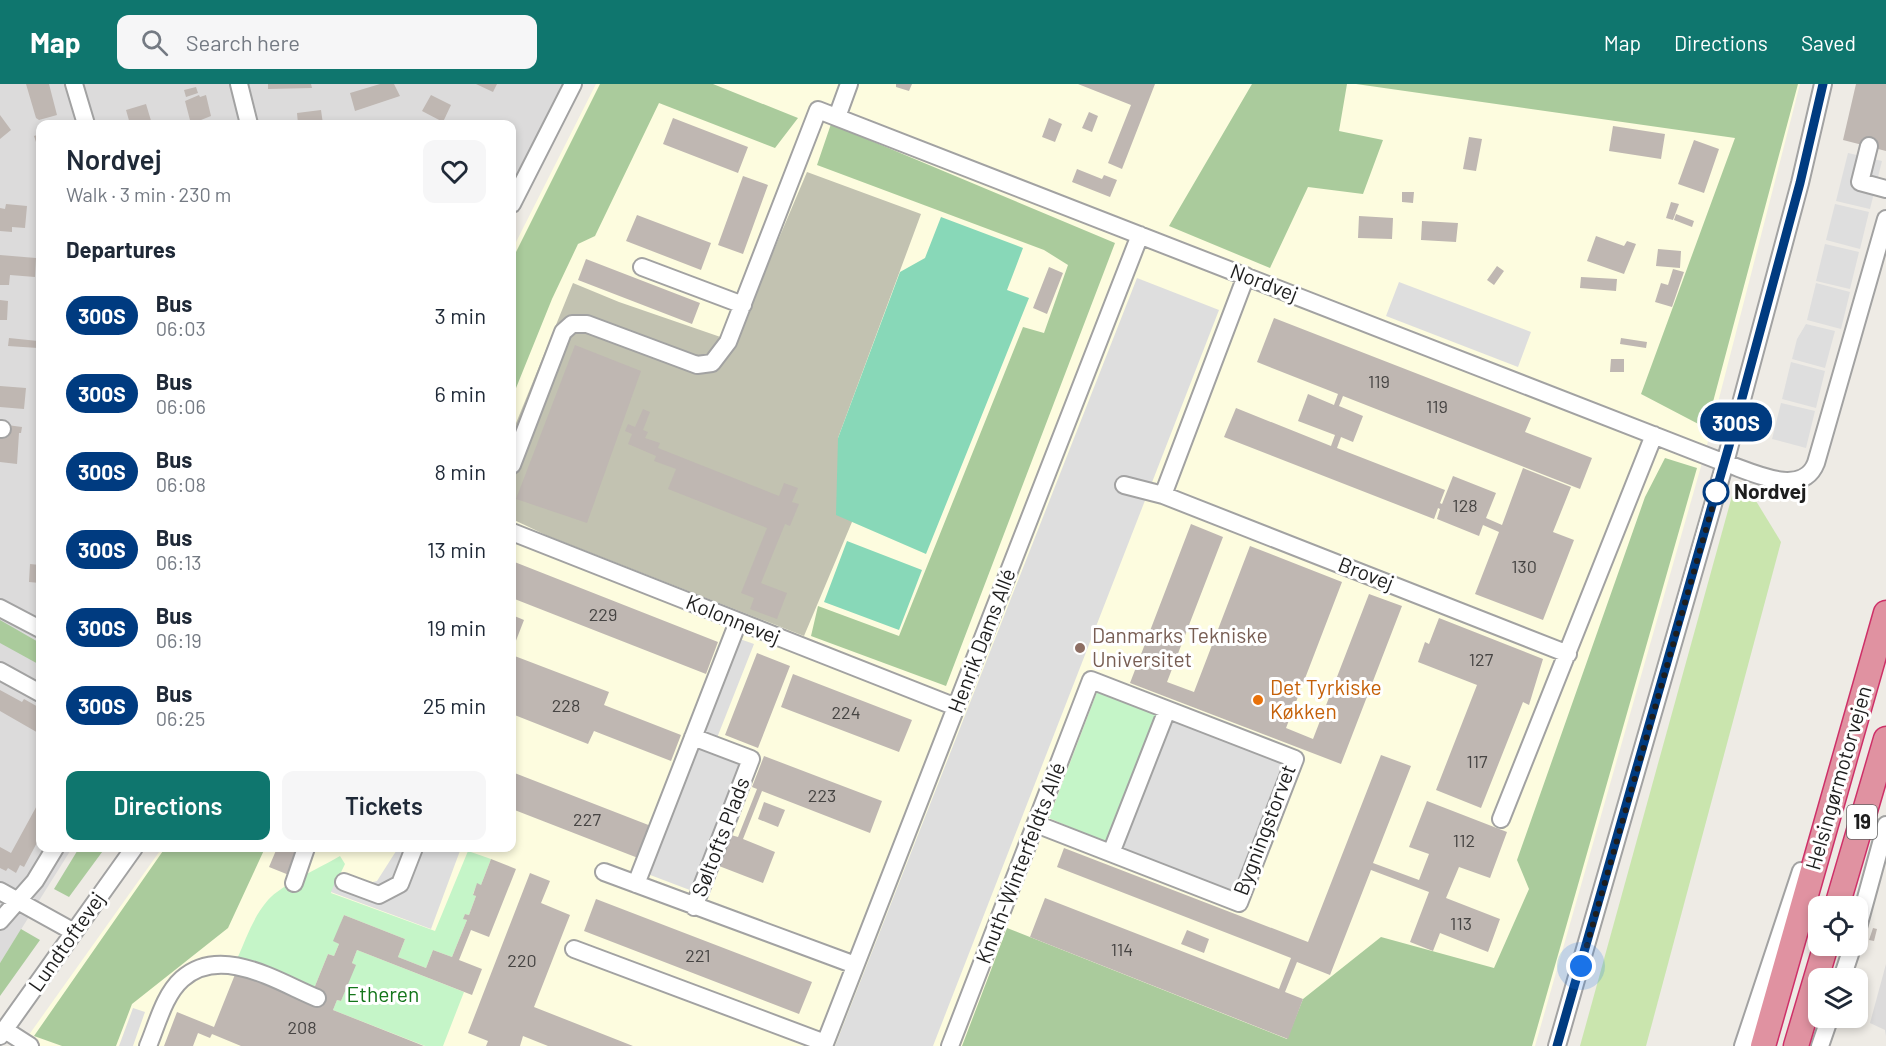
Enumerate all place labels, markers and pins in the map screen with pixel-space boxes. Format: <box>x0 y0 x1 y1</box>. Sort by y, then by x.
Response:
place label: Nordvej <box>1734 478 1806 503</box>
marker: Nordvej <box>1703 479 1729 505</box>
place label: Danmarks Tekniske Universitet <box>1092 622 1268 671</box>
marker: Danmarks Tekniske Universitet <box>1073 641 1087 655</box>
place label: Det Tyrkiske Køkken <box>1270 674 1382 723</box>
marker: Det Tyrkiske Køkken <box>1251 693 1265 707</box>

